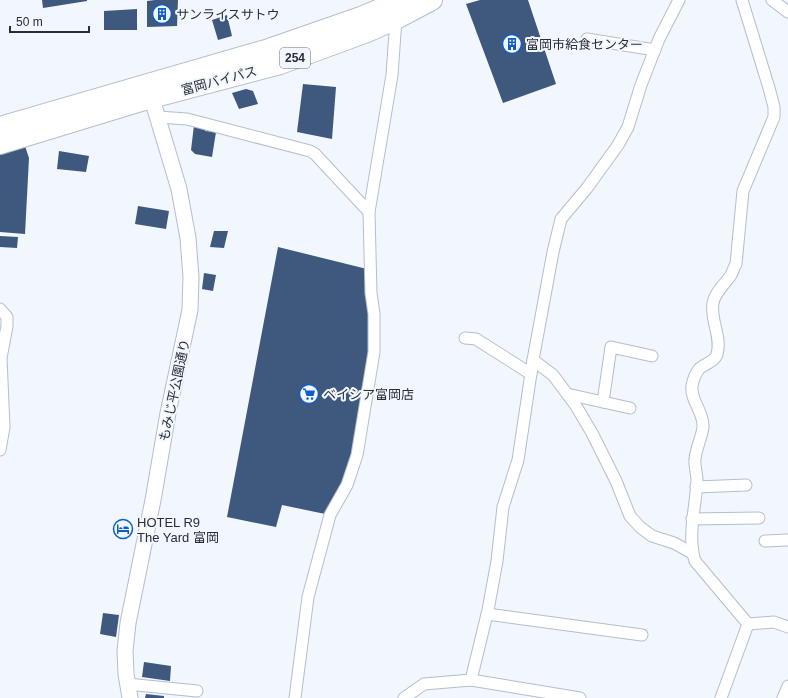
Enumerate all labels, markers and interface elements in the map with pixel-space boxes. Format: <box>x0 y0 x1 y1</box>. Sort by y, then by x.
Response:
building icon: サンライスサトウ <box>151 3 173 25</box>
place label: サンライスサトウ <box>176 7 280 22</box>
scale bar <box>10 8 89 34</box>
text: 50 m <box>16 15 43 29</box>
building icon: 富岡市給食センター <box>501 33 523 55</box>
place label: 富岡市給食センター <box>526 37 643 52</box>
road number: 254 <box>280 48 310 68</box>
street label: 富岡バイパス <box>180 63 259 98</box>
street label: もみじ平公園通り <box>156 338 193 443</box>
supermarket icon: ベイシア富岡店 <box>298 383 320 405</box>
place label: ベイシア富岡店 <box>323 387 414 402</box>
place label: HOTEL R9 The Yard 富岡 <box>137 515 219 545</box>
hotel icon: HOTEL R9 The Yard 富岡 <box>112 518 134 540</box>

